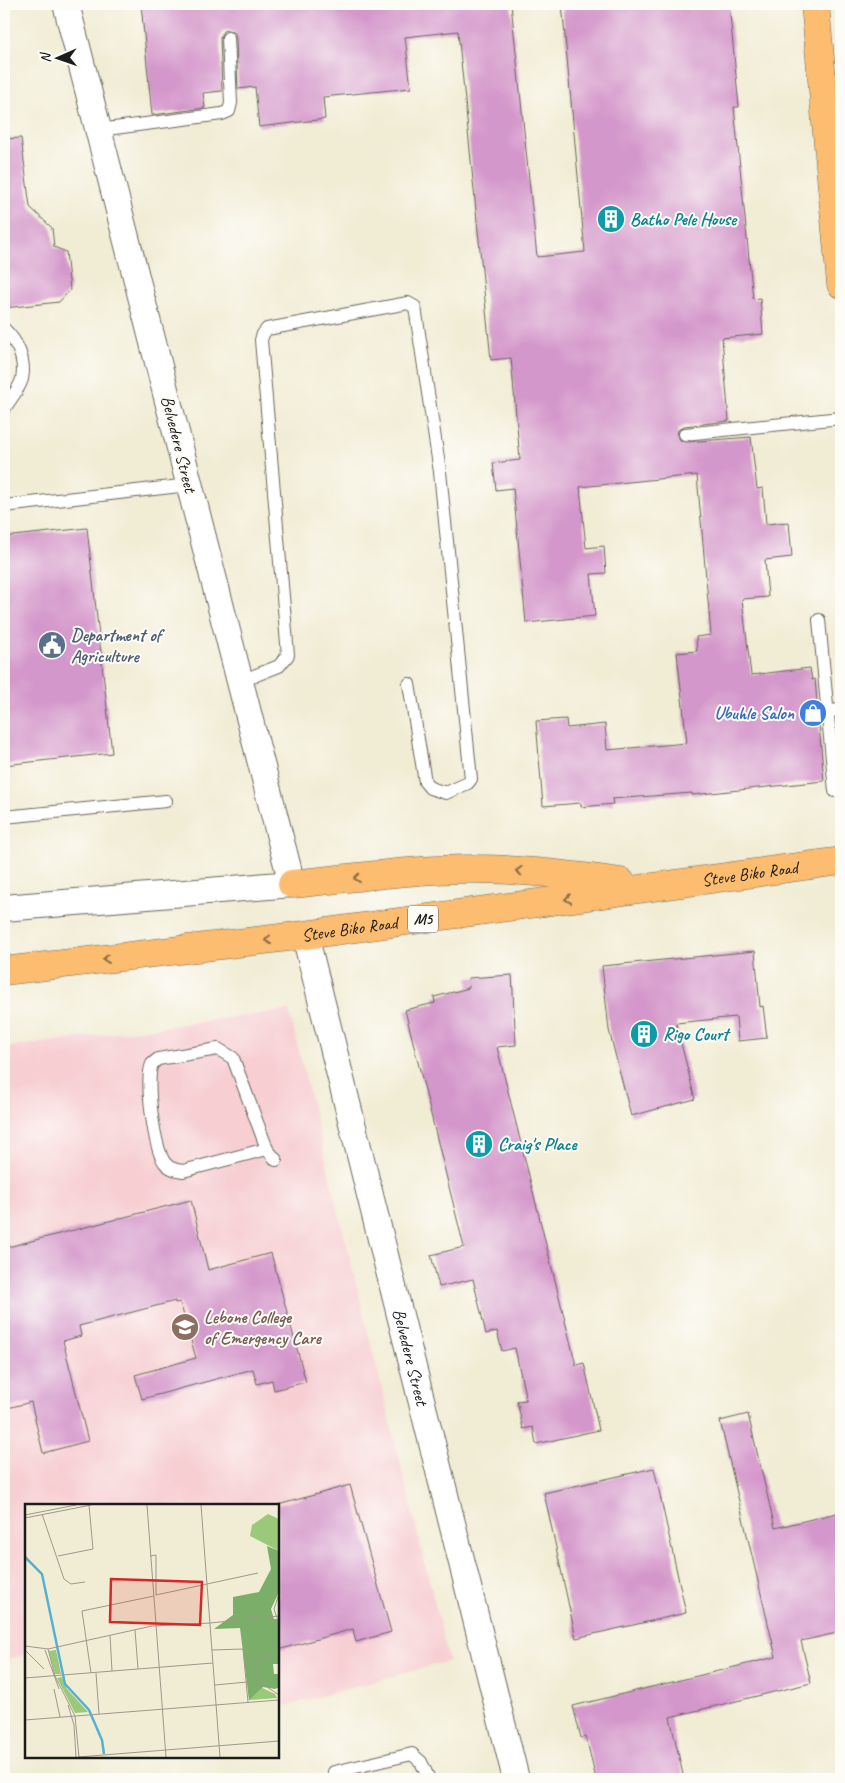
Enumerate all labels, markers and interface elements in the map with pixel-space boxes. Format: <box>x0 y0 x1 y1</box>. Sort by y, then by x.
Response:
north arrow <box>32 32 82 82</box>
text: N <box>37 51 54 63</box>
building icon: Batho Pele House <box>596 204 626 234</box>
place label: Batho Pele House <box>630 208 738 230</box>
street label: Belvedere Street <box>156 393 202 497</box>
place label: Department of Agriculture <box>71 624 166 667</box>
public building icon: Department of Agriculture <box>37 630 67 660</box>
shop icon: Ubuhle Salon <box>798 698 828 728</box>
place label: Ubuhle Salon <box>714 702 795 724</box>
street label: Steve Biko Road <box>700 856 802 891</box>
one-way arrow <box>515 865 523 876</box>
one-way arrow <box>353 872 361 883</box>
one-way arrow <box>563 893 571 904</box>
road number: M5 <box>408 906 438 932</box>
street label: Steve Biko Road <box>300 911 402 946</box>
one-way arrow <box>264 934 272 945</box>
one-way arrow <box>102 953 110 964</box>
building icon: Rigo Court <box>629 1019 659 1049</box>
place label: Rigo Court <box>663 1023 731 1045</box>
building icon: Craig's Place <box>464 1129 494 1159</box>
place label: Craig's Place <box>498 1133 578 1155</box>
place label: Lebone College of Emergency Care <box>204 1306 323 1349</box>
street label: Belvedere Street <box>388 1306 434 1410</box>
school or university icon: Lebone College of Emergency Care <box>170 1312 200 1342</box>
inset map <box>25 1504 279 1758</box>

